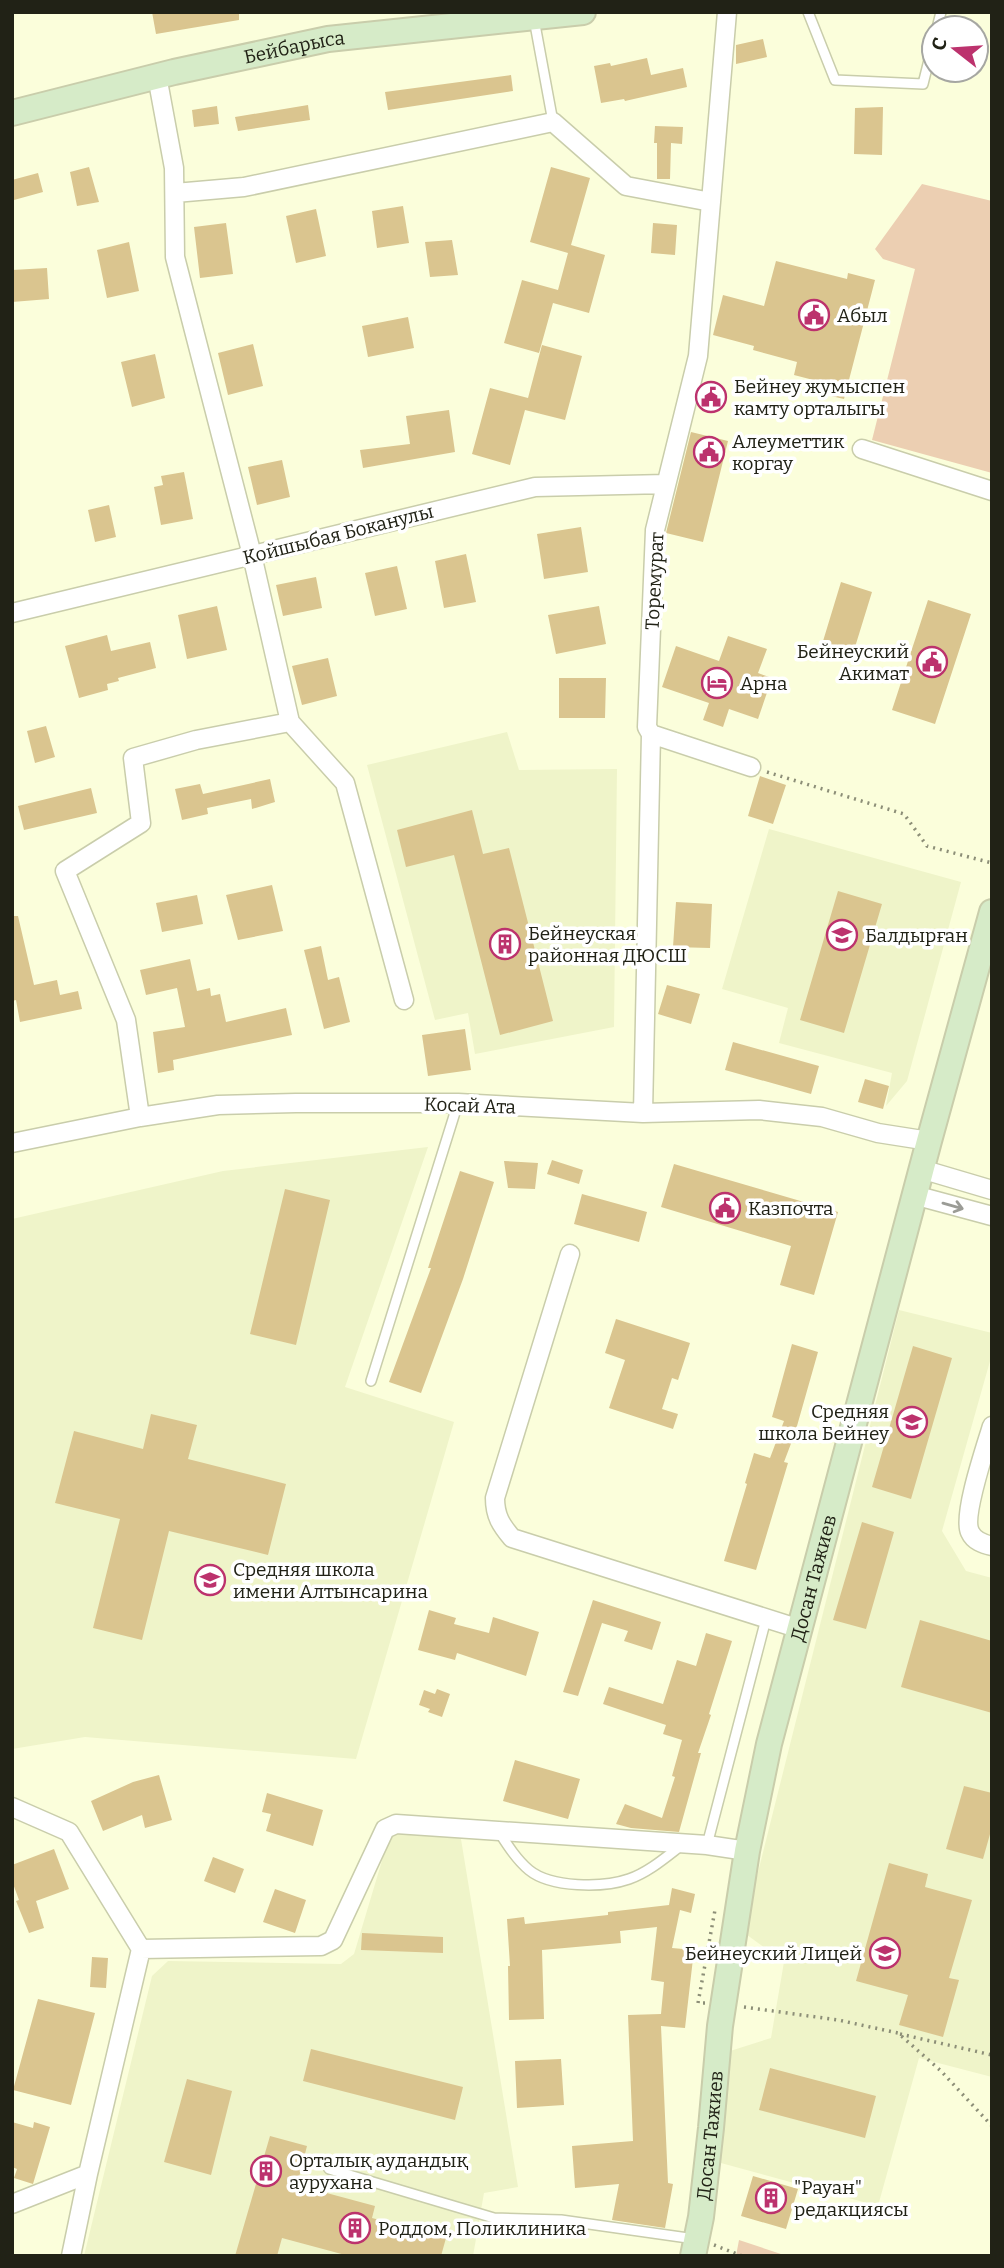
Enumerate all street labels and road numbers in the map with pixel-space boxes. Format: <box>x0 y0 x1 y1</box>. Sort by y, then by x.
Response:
street label: Бейбарыса <box>242 26 346 69</box>
street label: Койшыбая Боканулы <box>240 500 436 569</box>
street label: Торемурат <box>640 531 669 630</box>
street label: Косай Ата <box>424 1092 517 1119</box>
street label: Досан Тажиев <box>786 1512 841 1644</box>
street label: Досан Тажиев <box>692 2070 728 2201</box>

